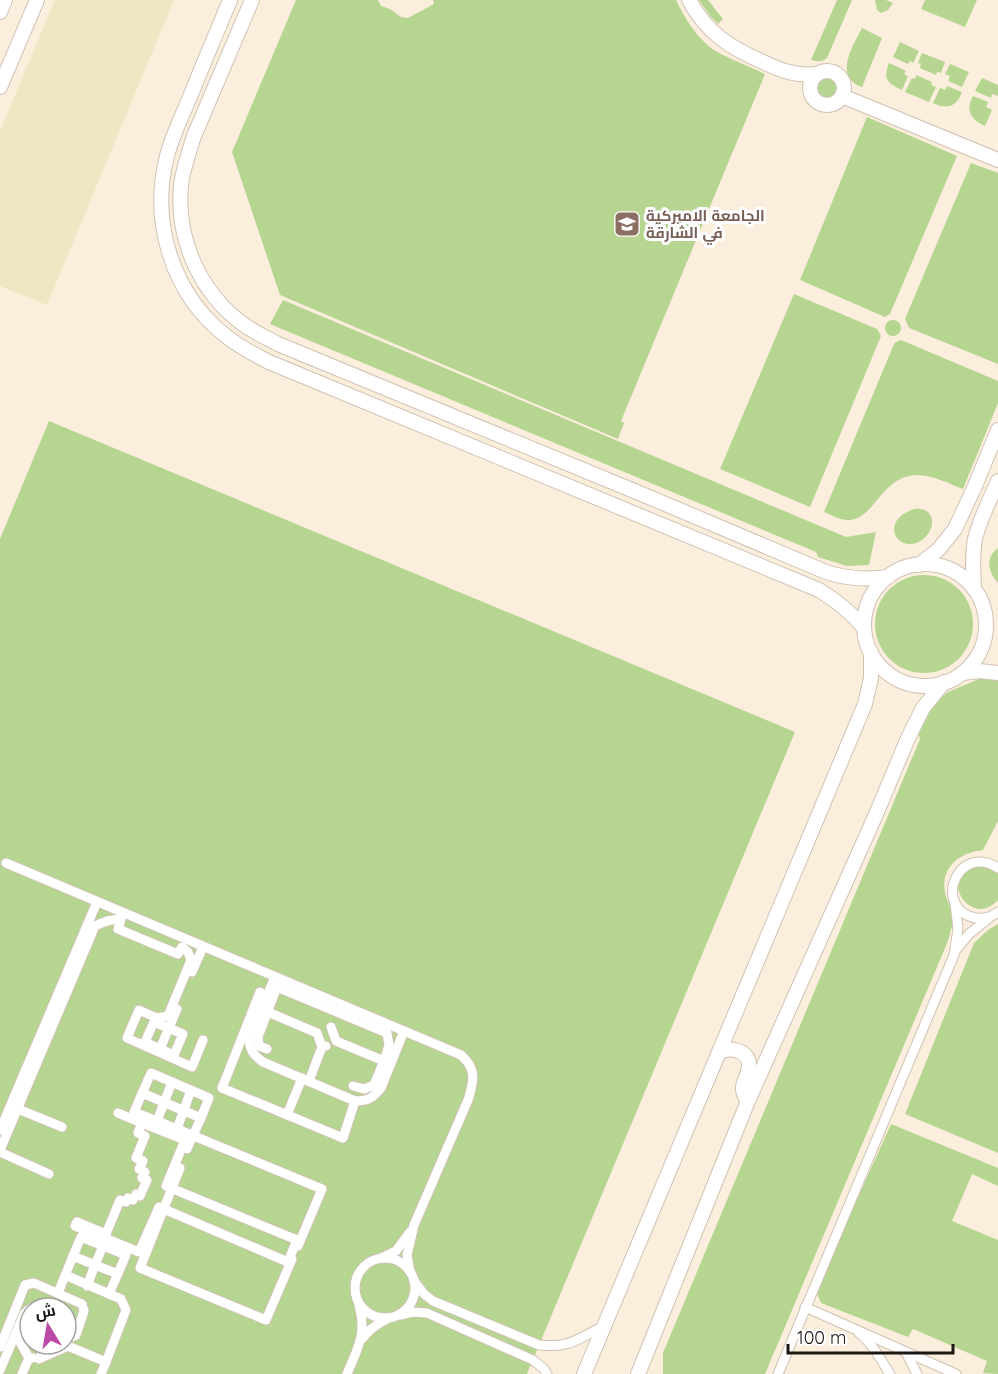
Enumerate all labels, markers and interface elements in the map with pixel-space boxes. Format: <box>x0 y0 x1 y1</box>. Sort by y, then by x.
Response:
place label: الجامعة الاميركية في الشارقة <box>646 206 765 245</box>
school or university icon: الجامعة الاميركية في الشارقة <box>612 209 642 239</box>
north arrow <box>18 1296 78 1356</box>
text: ش <box>33 1300 57 1323</box>
scale bar <box>788 1317 953 1355</box>
text: 100 m <box>797 1326 846 1349</box>

